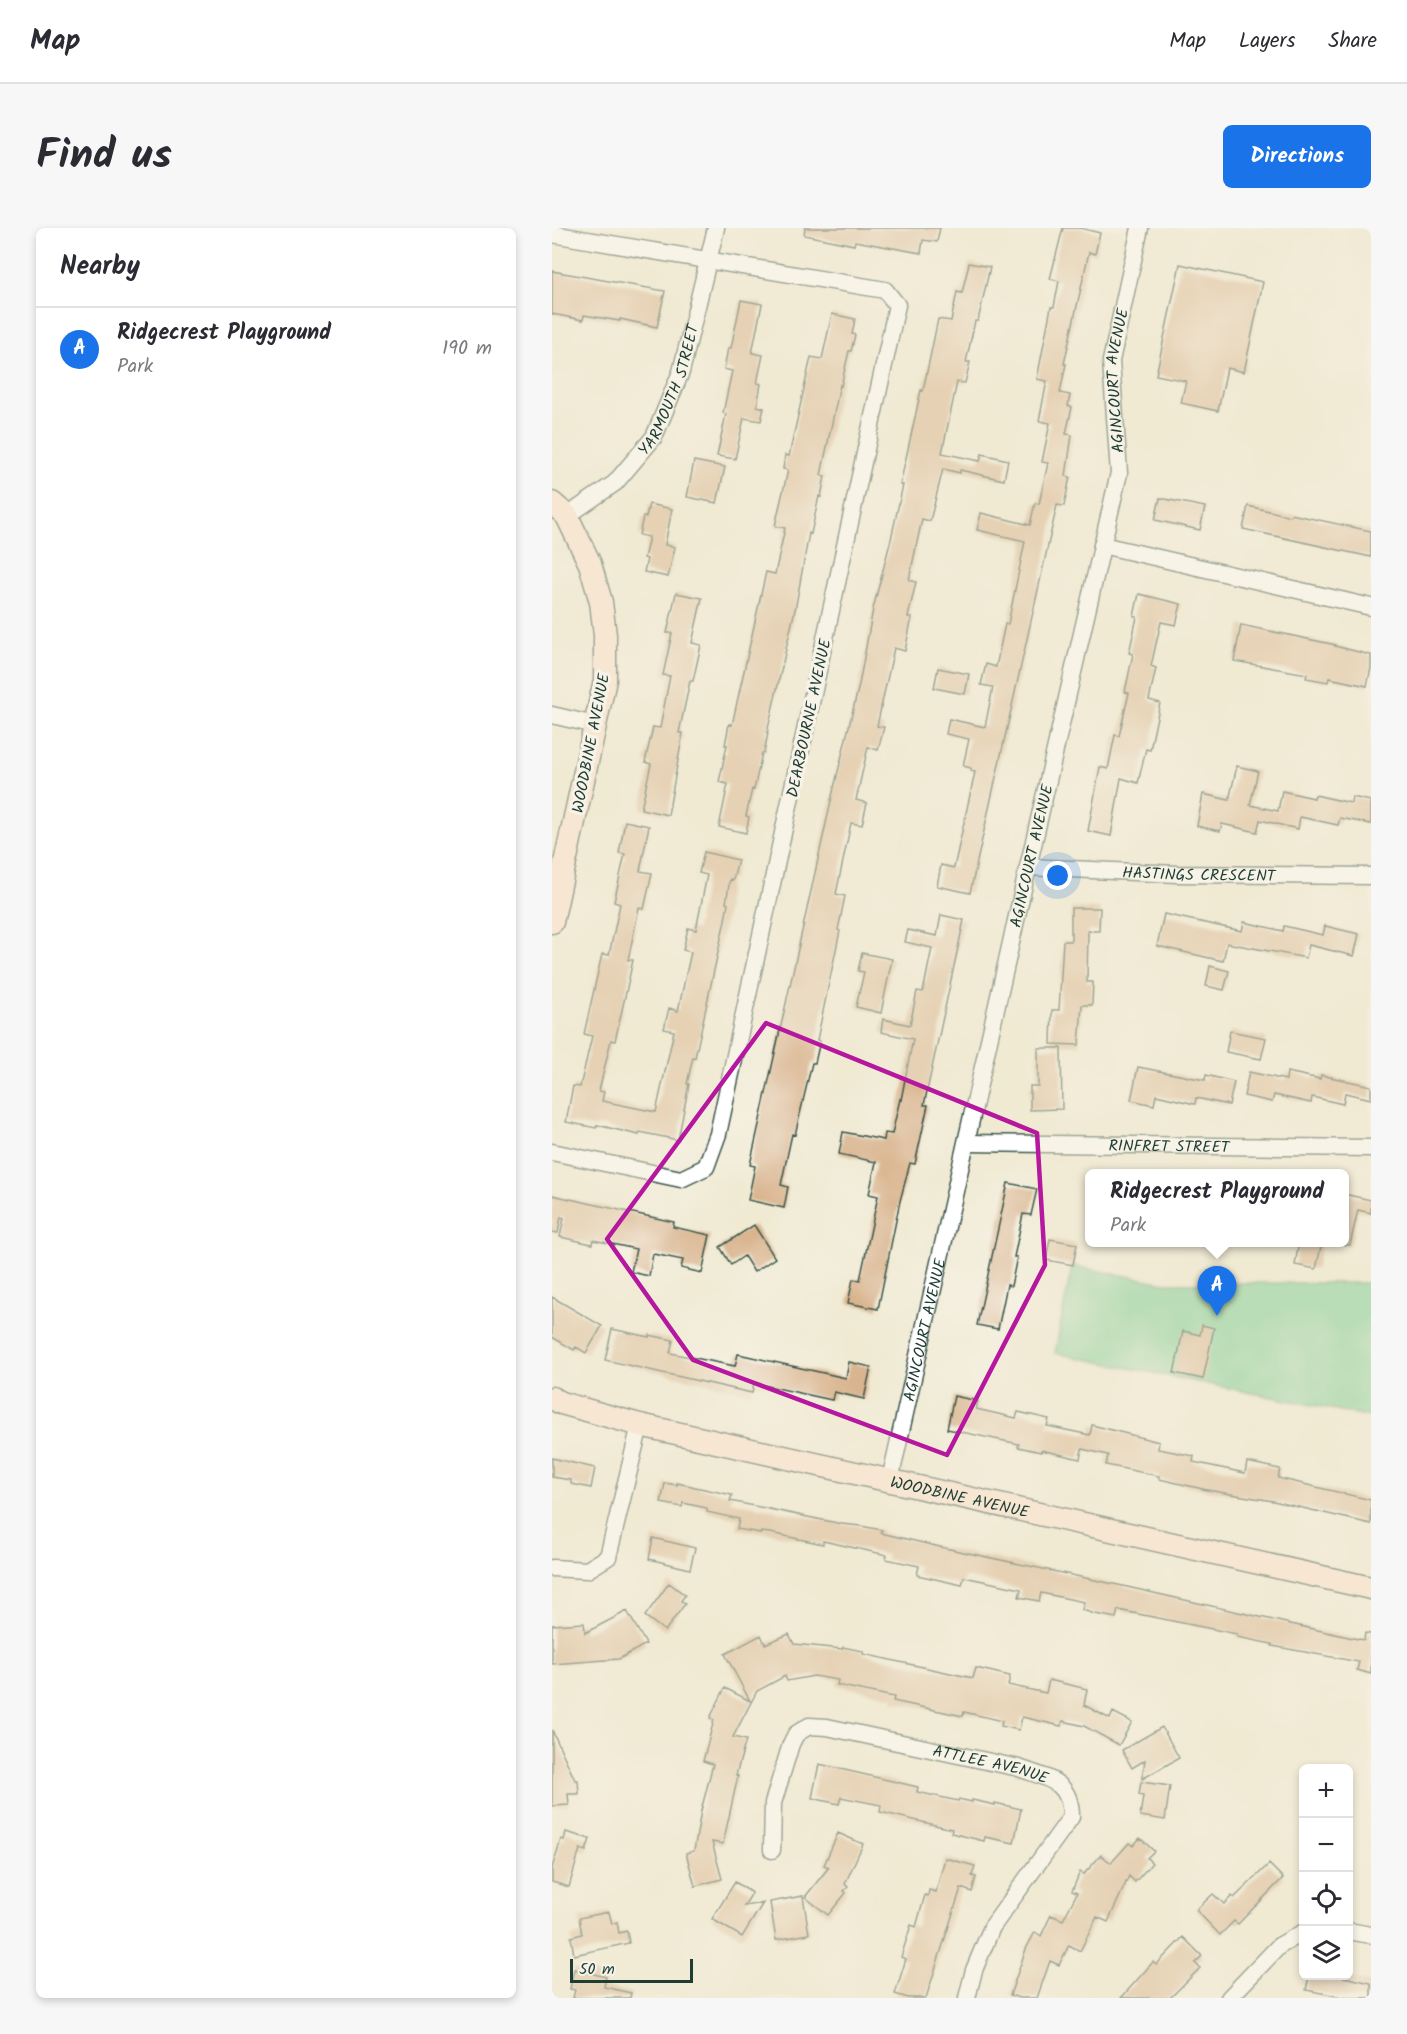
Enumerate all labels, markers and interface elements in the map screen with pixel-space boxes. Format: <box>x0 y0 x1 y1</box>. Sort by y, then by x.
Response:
text: Map <box>30 19 81 64</box>
text: Map <box>1169 25 1206 58</box>
text: Layers <box>1239 25 1295 58</box>
text: Share <box>1328 25 1377 58</box>
text: Find us <box>36 123 172 190</box>
button: Directions <box>1223 125 1371 188</box>
text: Nearby <box>60 246 140 288</box>
street label: AGINCOURT AVENUE <box>1100 305 1136 454</box>
text: Ridgecrest Playground <box>117 316 331 351</box>
street label: YARMOUTH STREET <box>632 320 707 462</box>
text: A <box>73 333 86 365</box>
text: 190 m <box>442 333 492 365</box>
text: Park <box>117 351 153 383</box>
street label: DEARBOURNE AVENUE <box>780 636 839 800</box>
street label: WOODBINE AVENUE <box>566 671 617 815</box>
street label: AGINCOURT AVENUE <box>1004 781 1061 930</box>
street label: HASTINGS CRESCENT <box>1122 860 1277 889</box>
your location <box>1043 861 1072 890</box>
street label: RINFRET STREET <box>1108 1134 1231 1160</box>
popup <box>1085 1169 1349 1247</box>
text: Ridgecrest Playground <box>1110 1175 1324 1210</box>
text: Park <box>1110 1210 1146 1242</box>
street label: AGINCOURT AVENUE <box>897 1255 954 1404</box>
pin: A <box>1198 1266 1236 1316</box>
street label: WOODBINE AVENUE <box>888 1470 1032 1526</box>
street label: ATTLEE AVENUE <box>930 1739 1052 1792</box>
map controls <box>1299 1764 1353 1980</box>
button: + <box>1299 1764 1353 1818</box>
button: − <box>1299 1818 1353 1872</box>
button: locate <box>1299 1872 1353 1926</box>
button: layers <box>1299 1926 1353 1980</box>
scale bar <box>570 1956 693 1984</box>
text: 50 m <box>579 1957 615 1982</box>

